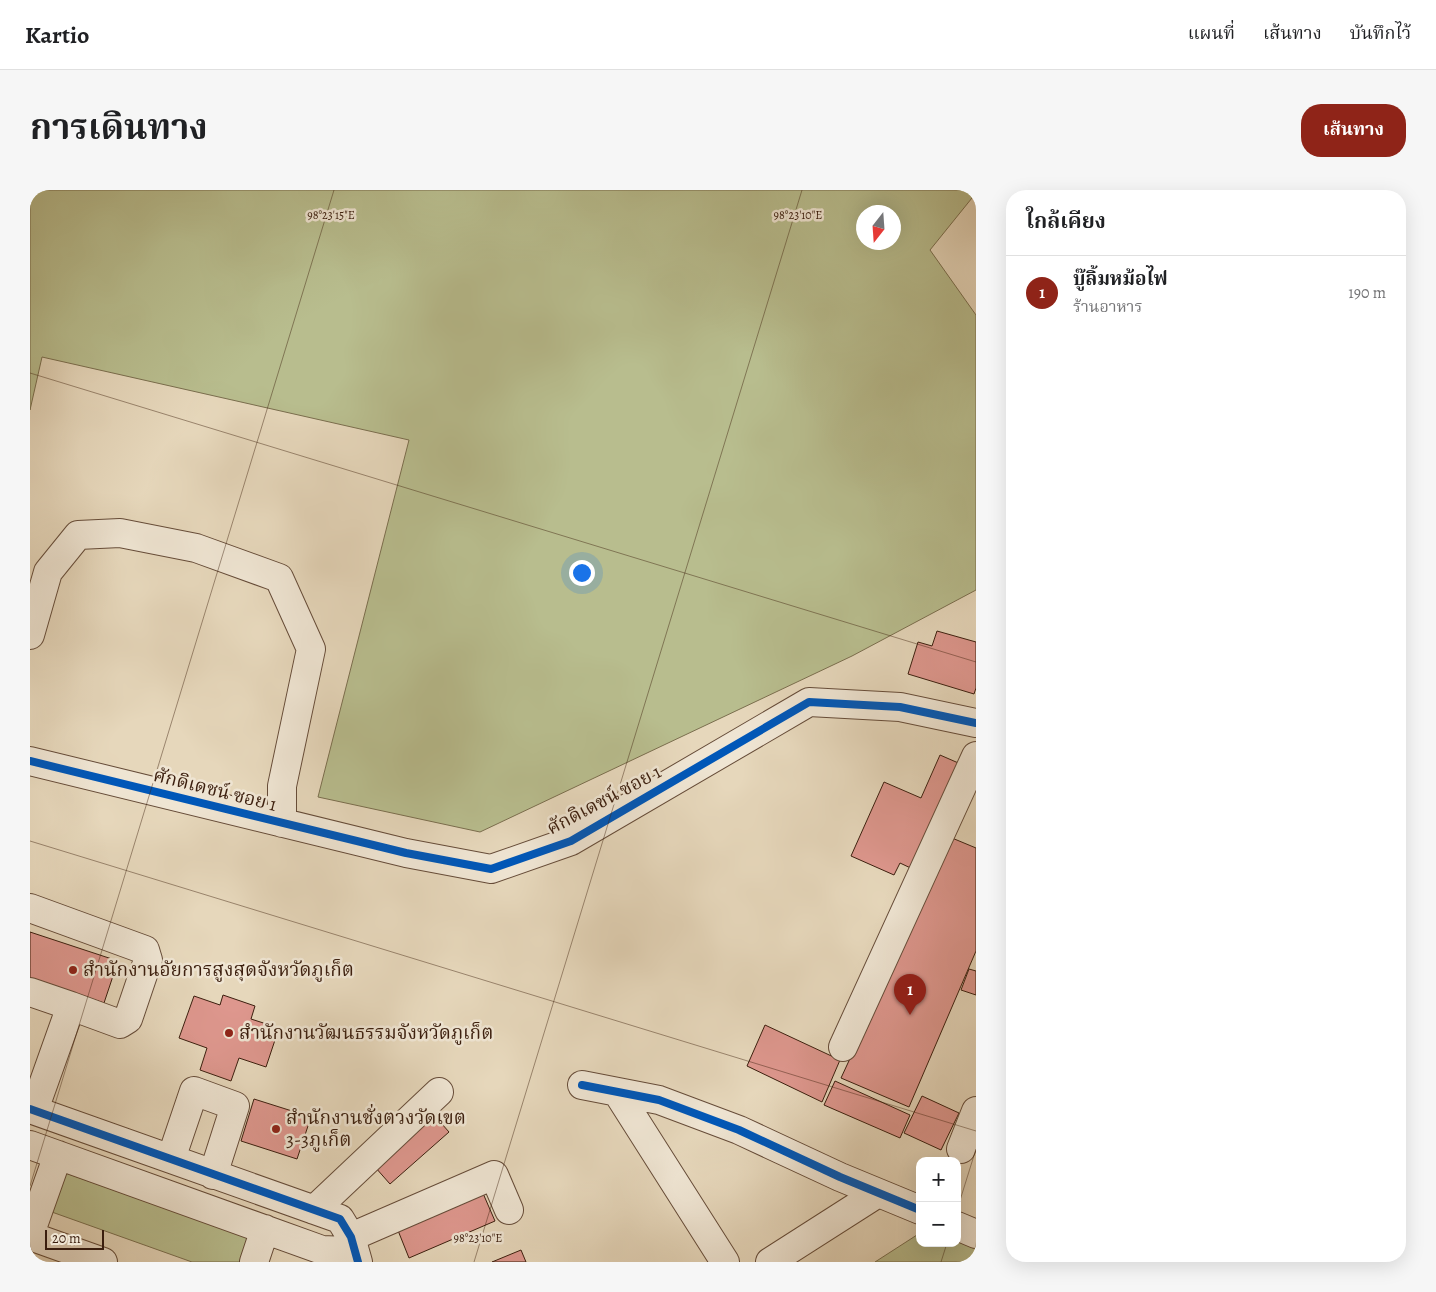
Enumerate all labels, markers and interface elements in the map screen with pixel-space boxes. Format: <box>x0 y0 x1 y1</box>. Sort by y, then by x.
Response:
text: Kartio <box>25 19 89 51</box>
text: แผนที่ <box>1188 21 1235 45</box>
text: เส้นทาง <box>1263 21 1322 45</box>
text: บันทึกไว้ <box>1350 21 1411 45</box>
text: การเดินทาง <box>30 103 208 151</box>
button: เส้นทาง <box>1301 104 1406 157</box>
north arrow <box>856 205 901 250</box>
text: 98°23'15"E <box>307 207 355 223</box>
text: 98°23'10"E <box>774 207 822 223</box>
text: ใกล้เคียง <box>1026 207 1106 235</box>
text: บู๊ลิ้มหม้อไฟ <box>1073 266 1168 292</box>
text: 1 <box>1039 282 1045 304</box>
text: 190 m <box>1348 282 1386 304</box>
text: ร้านอาหาร <box>1073 296 1142 318</box>
your location <box>569 560 595 586</box>
street label: ศักดิเดชน์ ซอย 1 <box>542 759 666 841</box>
street label: ศักดิเดชน์ ซอย 1 <box>151 762 280 818</box>
place label: สำนักงานอัยการสูงสุดจังหวัดภูเก็ต <box>83 957 354 983</box>
marker: สำนักงานอัยการสูงสุดจังหวัดภูเก็ต <box>67 964 79 976</box>
pin: 1 <box>894 974 926 1015</box>
place label: สำนักงานวัฒนธรรมจังหวัดภูเก็ต <box>239 1020 493 1046</box>
marker: สำนักงานวัฒนธรรมจังหวัดภูเก็ต <box>223 1027 235 1039</box>
place label: สำนักงานชั่งตวงวัดเขต 3-3ภูเก็ต <box>286 1103 466 1153</box>
marker: สำนักงานชั่งตวงวัดเขต 3-3ภูเก็ต <box>270 1123 282 1135</box>
map controls <box>916 1157 961 1247</box>
button: + <box>916 1157 961 1202</box>
button: − <box>916 1202 961 1247</box>
scale bar <box>45 1227 104 1250</box>
text: 20 m <box>52 1229 81 1248</box>
text: 98°23'10"E <box>454 1230 502 1246</box>

